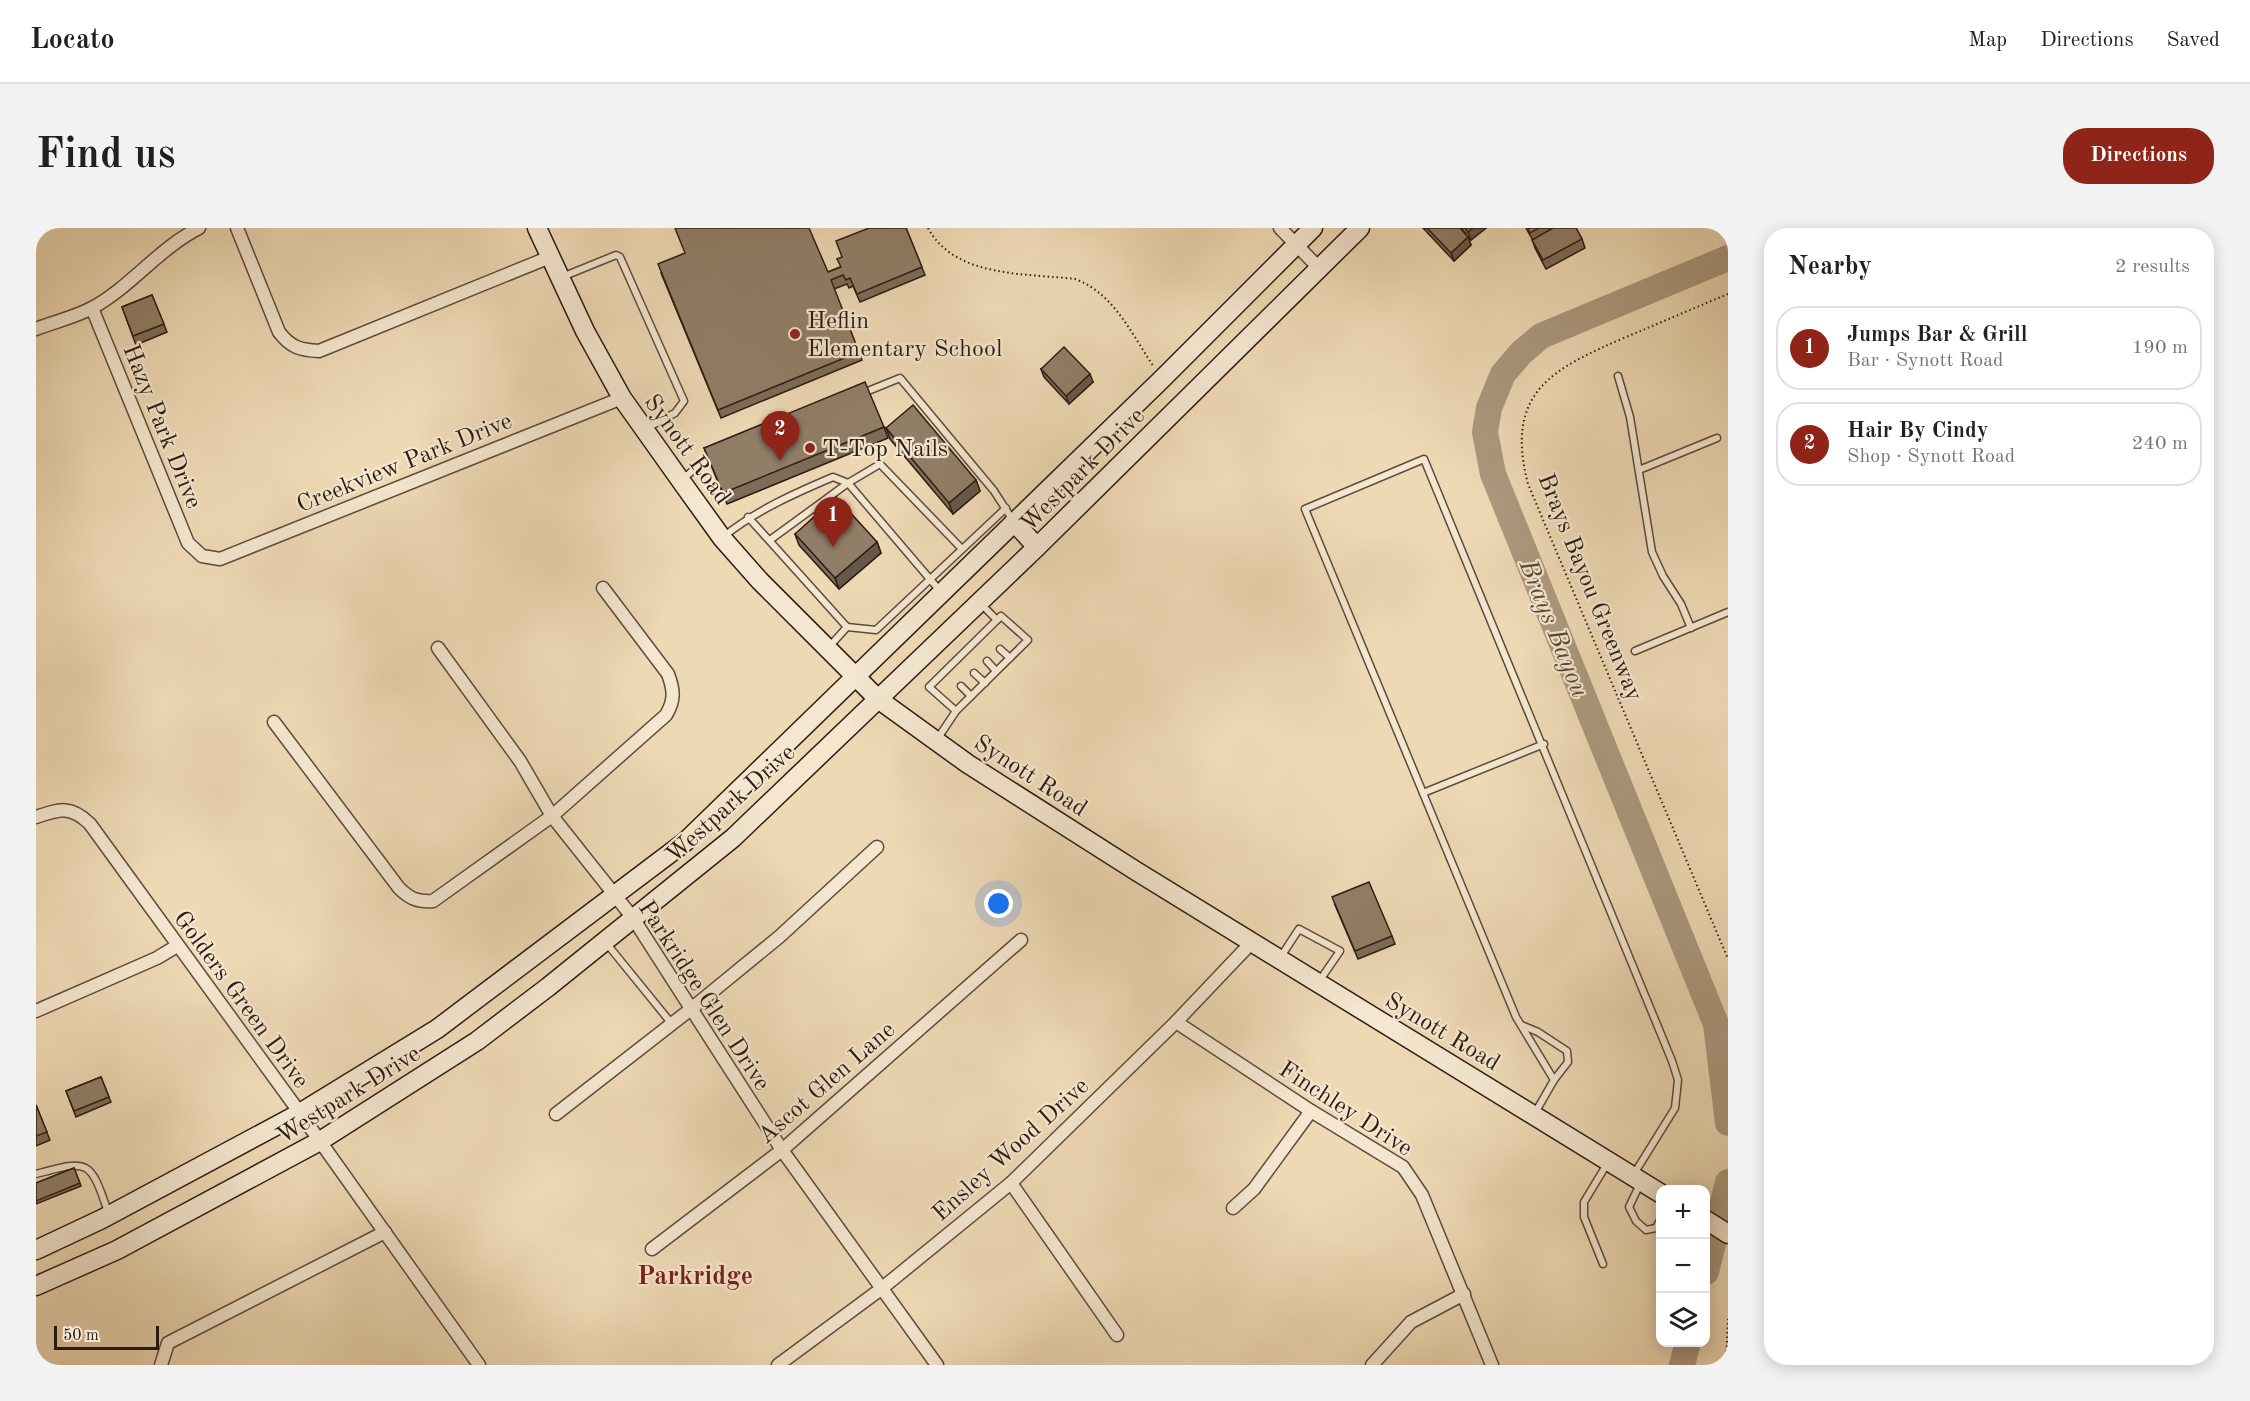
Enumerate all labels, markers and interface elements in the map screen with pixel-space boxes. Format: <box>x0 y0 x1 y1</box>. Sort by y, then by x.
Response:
text: Locato <box>30 27 115 55</box>
text: Map <box>1968 30 2007 51</box>
text: Directions <box>2040 30 2134 51</box>
text: Saved <box>2167 30 2220 51</box>
button: Directions <box>2063 128 2214 184</box>
text: Find us <box>36 135 175 177</box>
text: Nearby <box>1788 254 1872 280</box>
text: 2 results <box>2115 257 2190 277</box>
place label: Heflin Elementary School <box>807 310 1002 362</box>
text: Jumps Bar & Grill <box>1847 324 2028 346</box>
marker: Heflin Elementary School <box>788 327 802 341</box>
text: 1 <box>1804 338 1815 358</box>
text: 190 m <box>2132 338 2188 358</box>
street label: Hazy Park Drive <box>117 341 205 512</box>
text: Bar · Synott Road <box>1847 351 2004 371</box>
street label: Synott Road <box>639 391 734 510</box>
street label: Westpark Drive <box>1017 404 1150 537</box>
street label: Creekview Park Drive <box>294 410 516 518</box>
pin: 2 <box>760 412 800 461</box>
text: Hair By Cindy <box>1847 420 1988 442</box>
text: 2 <box>1804 434 1815 454</box>
text: 240 m <box>2132 434 2188 454</box>
place label: T-Top Nails <box>822 438 948 462</box>
marker: T-Top Nails <box>803 441 817 455</box>
text: Shop · Synott Road <box>1847 447 2015 467</box>
street label: Brays Bayou Greenway <box>1532 469 1650 705</box>
pin: 1 <box>814 498 852 547</box>
water label: Brays Bayou <box>1513 554 1597 702</box>
street label: Synott Road <box>969 731 1091 822</box>
street label: Westpark Drive <box>662 741 800 868</box>
your location <box>984 889 1013 918</box>
street label: Parkridge Glen Drive <box>633 897 774 1095</box>
street label: Golders Green Drive <box>168 907 313 1093</box>
street label: Synott Road <box>1380 989 1504 1076</box>
street label: Ascot Glen Lane <box>754 1018 900 1149</box>
street label: Westpark Drive <box>273 1042 425 1149</box>
street label: Finchley Drive <box>1274 1058 1416 1162</box>
street label: Ensley Wood Drive <box>929 1074 1094 1227</box>
map controls <box>1656 1185 1710 1347</box>
button: + <box>1656 1185 1710 1239</box>
button: − <box>1656 1239 1710 1293</box>
district label: Parkridge <box>637 1264 753 1290</box>
button: layers <box>1656 1293 1710 1347</box>
scale bar <box>54 1323 159 1350</box>
text: 50 m <box>63 1328 99 1344</box>

